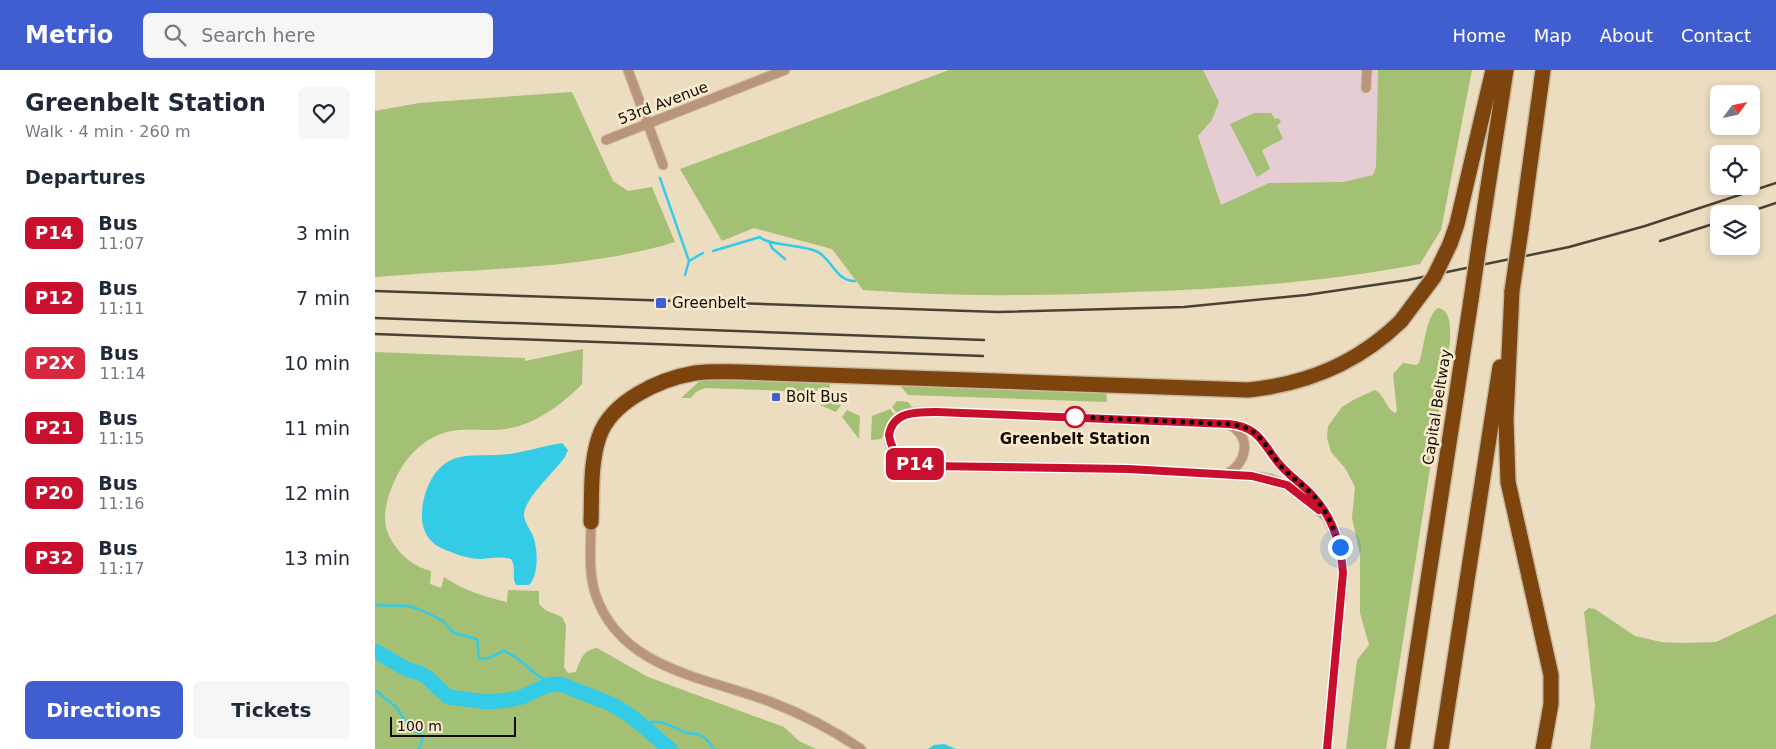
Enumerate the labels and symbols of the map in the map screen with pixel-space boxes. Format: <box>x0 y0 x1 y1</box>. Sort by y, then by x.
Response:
street label: 53rd Avenue <box>615 78 711 128</box>
north arrow <box>1710 85 1760 135</box>
place label: Greenbelt <box>672 294 746 312</box>
marker: Greenbelt <box>654 296 668 310</box>
street label: Capital Beltway <box>1419 348 1455 466</box>
place label: Bolt Bus <box>786 388 848 406</box>
marker: Bolt Bus <box>770 391 782 403</box>
marker: Greenbelt Station <box>1064 406 1086 428</box>
place label: Greenbelt Station <box>1000 430 1150 448</box>
line badge: P14 <box>886 448 944 480</box>
your location <box>1328 535 1353 560</box>
scale bar <box>390 714 516 737</box>

